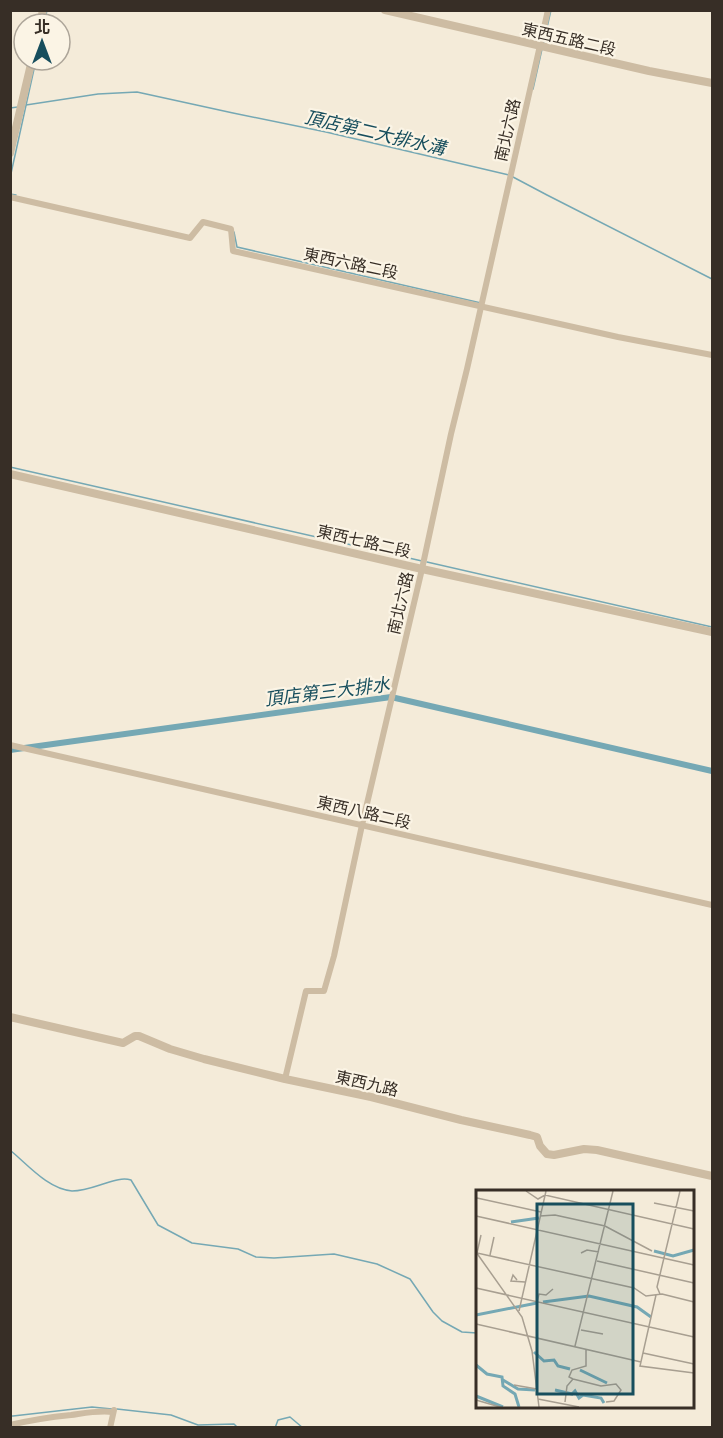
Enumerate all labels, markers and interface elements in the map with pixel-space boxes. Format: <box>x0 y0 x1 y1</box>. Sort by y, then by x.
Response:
north arrow <box>12 12 72 72</box>
text: 北 <box>34 18 50 36</box>
street label: 東西五路二段 <box>520 19 618 59</box>
street label: 南北六路 <box>491 97 523 163</box>
water label: 頂店第二大排水溝 <box>303 106 451 160</box>
street label: 東西六路二段 <box>302 244 400 282</box>
street label: 東西七路二段 <box>315 521 413 561</box>
street label: 南北六路 <box>384 570 416 636</box>
water label: 頂店第三大排水 <box>263 673 392 710</box>
street label: 東西八路二段 <box>315 792 413 832</box>
street label: 東西九路 <box>334 1067 400 1099</box>
inset map <box>476 1190 693 1408</box>

